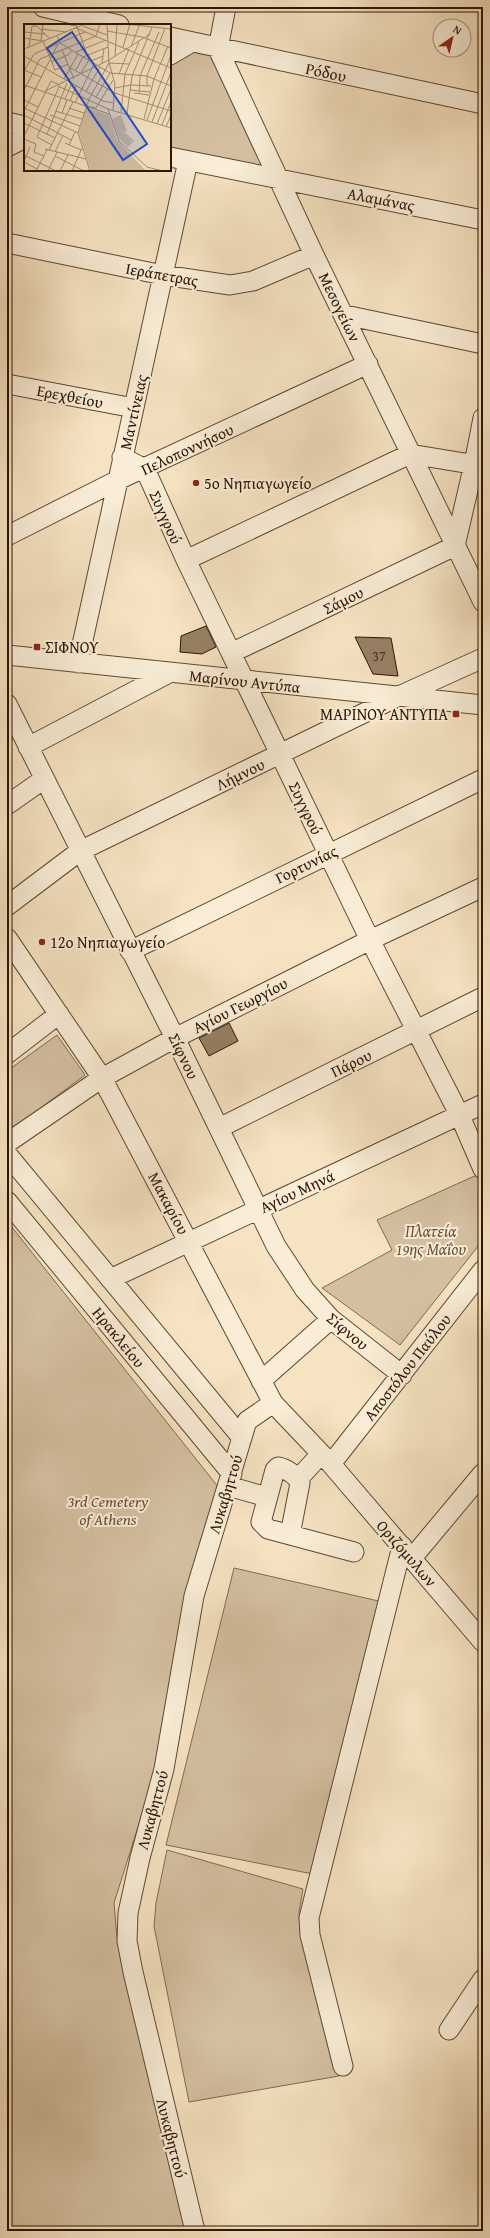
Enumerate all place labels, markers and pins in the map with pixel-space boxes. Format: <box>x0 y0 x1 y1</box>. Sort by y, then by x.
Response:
place label: 5ο Νηπιαγωγείο <box>204 471 312 495</box>
marker: 5ο Νηπιαγωγείο <box>191 478 201 488</box>
place label: ΣΙΦΝΟΥ <box>45 635 99 659</box>
marker: ΣΙΦΝΟΥ <box>32 642 42 652</box>
place label: ΜΑΡΙΝΟΥ ΑΝΤΥΠΑ <box>320 702 448 726</box>
marker: ΜΑΡΙΝΟΥ ΑΝΤΥΠΑ <box>451 709 461 719</box>
place label: 12ο Νηπιαγωγείο <box>50 930 165 954</box>
marker: 12ο Νηπιαγωγείο <box>37 937 47 947</box>

